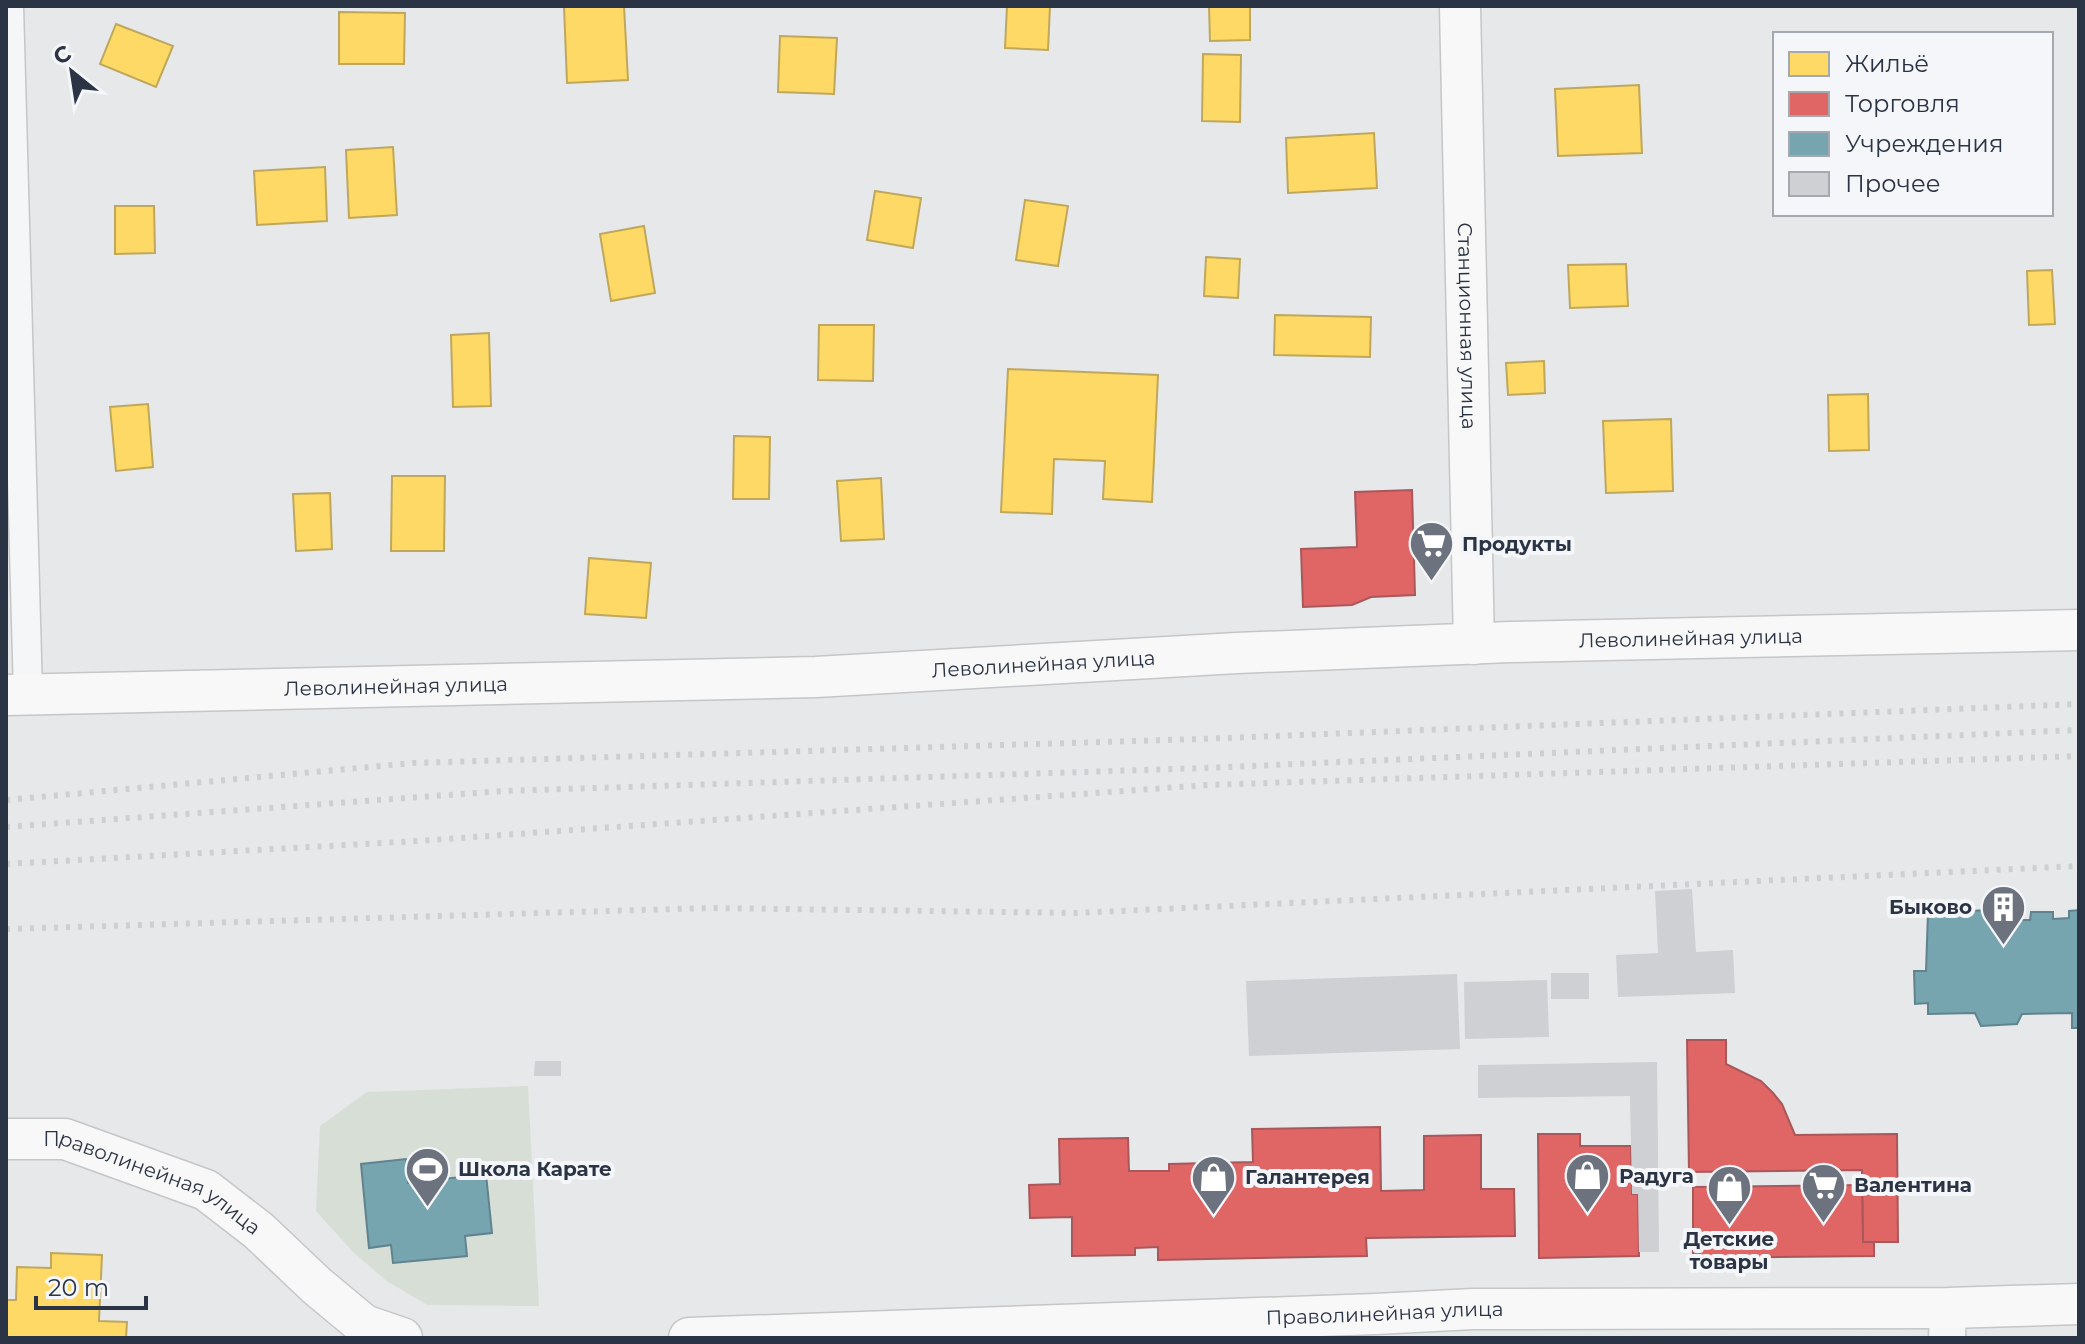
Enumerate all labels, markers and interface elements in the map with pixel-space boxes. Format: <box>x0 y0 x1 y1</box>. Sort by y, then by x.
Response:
north arrow <box>32 32 112 112</box>
legend <box>1773 32 2053 216</box>
text: С <box>49 39 76 71</box>
text: Жильё <box>1845 49 1929 78</box>
text: Торговля <box>1845 89 1960 118</box>
text: Учреждения <box>1845 129 2003 158</box>
text: Прочее <box>1845 169 1941 198</box>
street label: Станционная улица <box>1453 222 1481 430</box>
supermarket icon: Продукты <box>1407 520 1455 583</box>
place label: Продукты <box>1462 532 1572 556</box>
street label: Леволинейная улица <box>1579 624 1803 653</box>
street label: Леволинейная улица <box>931 646 1156 682</box>
street label: Леволинейная улица <box>284 672 508 701</box>
building icon: Быково <box>1979 883 2027 946</box>
place label: Быково <box>1889 895 1972 919</box>
street label: Праволинейная улица <box>43 1126 265 1240</box>
sports icon: Школа Карате <box>403 1145 451 1208</box>
shop icon: Радуга <box>1564 1152 1612 1215</box>
shop icon: Галантерея <box>1190 1153 1238 1216</box>
place label: Школа Карате <box>458 1157 612 1181</box>
supermarket icon: Валентина <box>1799 1161 1847 1224</box>
shop icon: Детские товары <box>1705 1163 1753 1226</box>
place label: Радуга <box>1619 1164 1694 1188</box>
place label: Галантерея <box>1245 1165 1370 1189</box>
place label: Валентина <box>1854 1173 1972 1197</box>
place label: Детские товары <box>1684 1227 1774 1274</box>
scale bar <box>36 1260 146 1310</box>
text: 20 m <box>48 1273 109 1302</box>
street label: Праволинейная улица <box>1265 1297 1503 1330</box>

